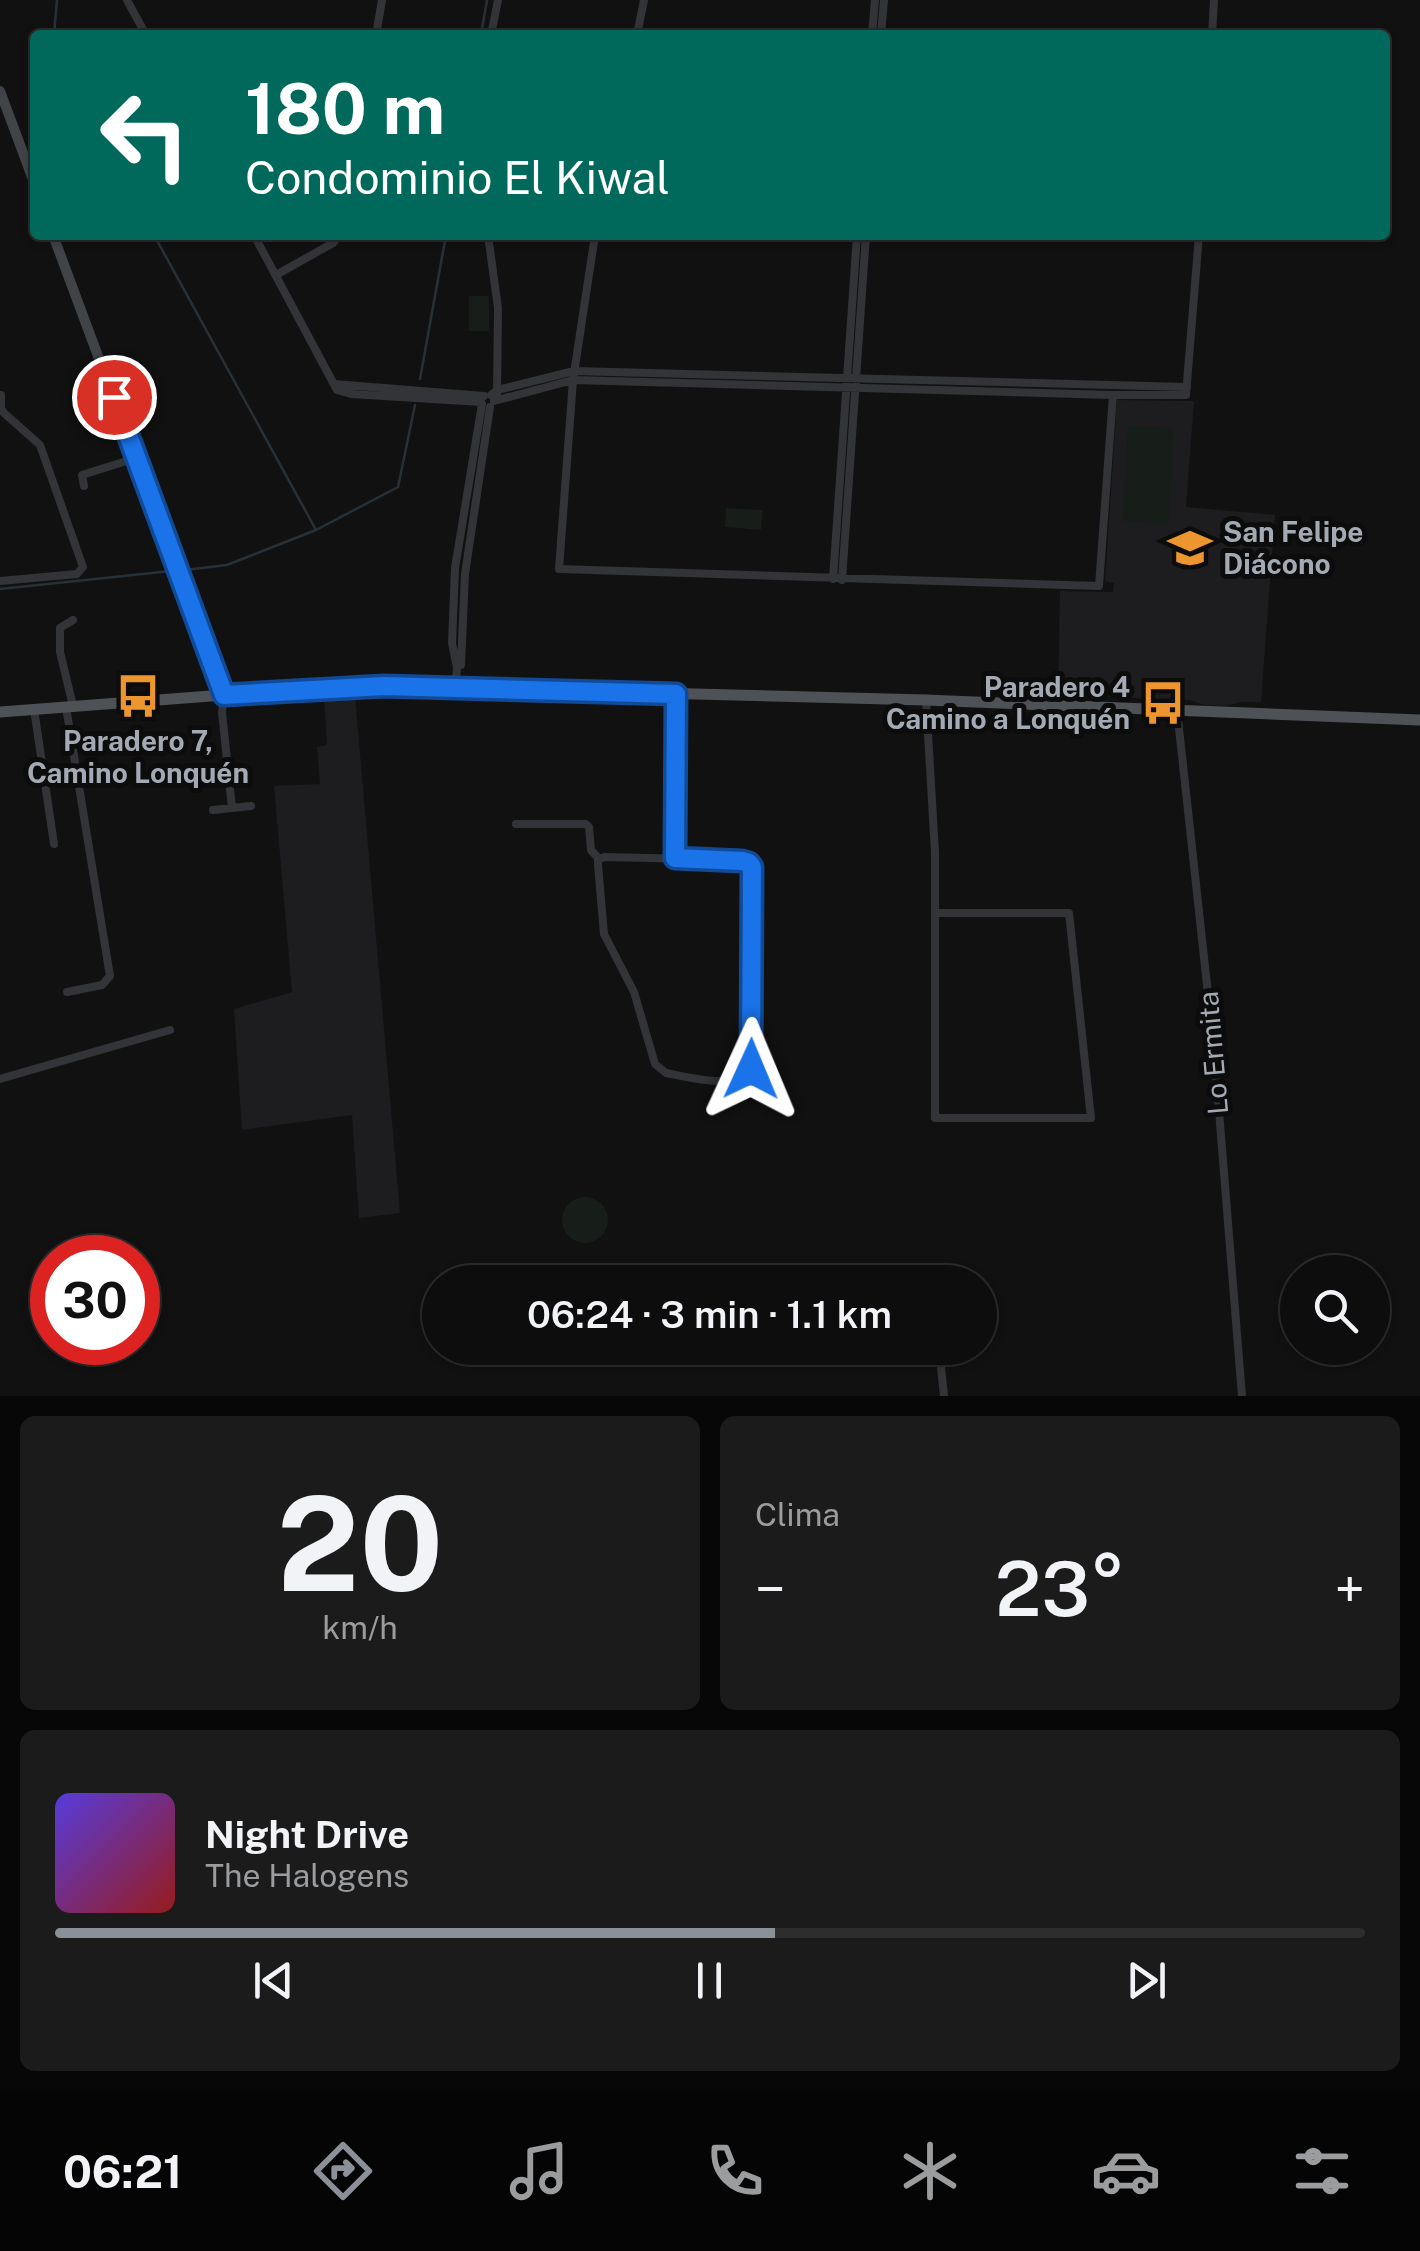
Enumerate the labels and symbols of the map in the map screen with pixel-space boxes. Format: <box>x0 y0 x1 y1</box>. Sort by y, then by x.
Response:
pin <box>72 355 157 440</box>
place label: San Felipe Diácono <box>1223 515 1364 580</box>
school or university icon: San Felipe Diácono <box>1166 524 1214 572</box>
place label: Paradero 4 Camino a Lonquén <box>886 670 1130 735</box>
bus stop icon: Paradero 7, Camino Lonquén <box>114 672 162 720</box>
bus stop icon: Paradero 4 Camino a Lonquén <box>1139 679 1187 727</box>
place label: Paradero 7, Camino Lonquén <box>27 724 249 789</box>
street label: Lo Ermita <box>1191 990 1234 1116</box>
position arrow <box>699 1017 803 1121</box>
speed limit sign: 30 <box>30 1235 160 1365</box>

